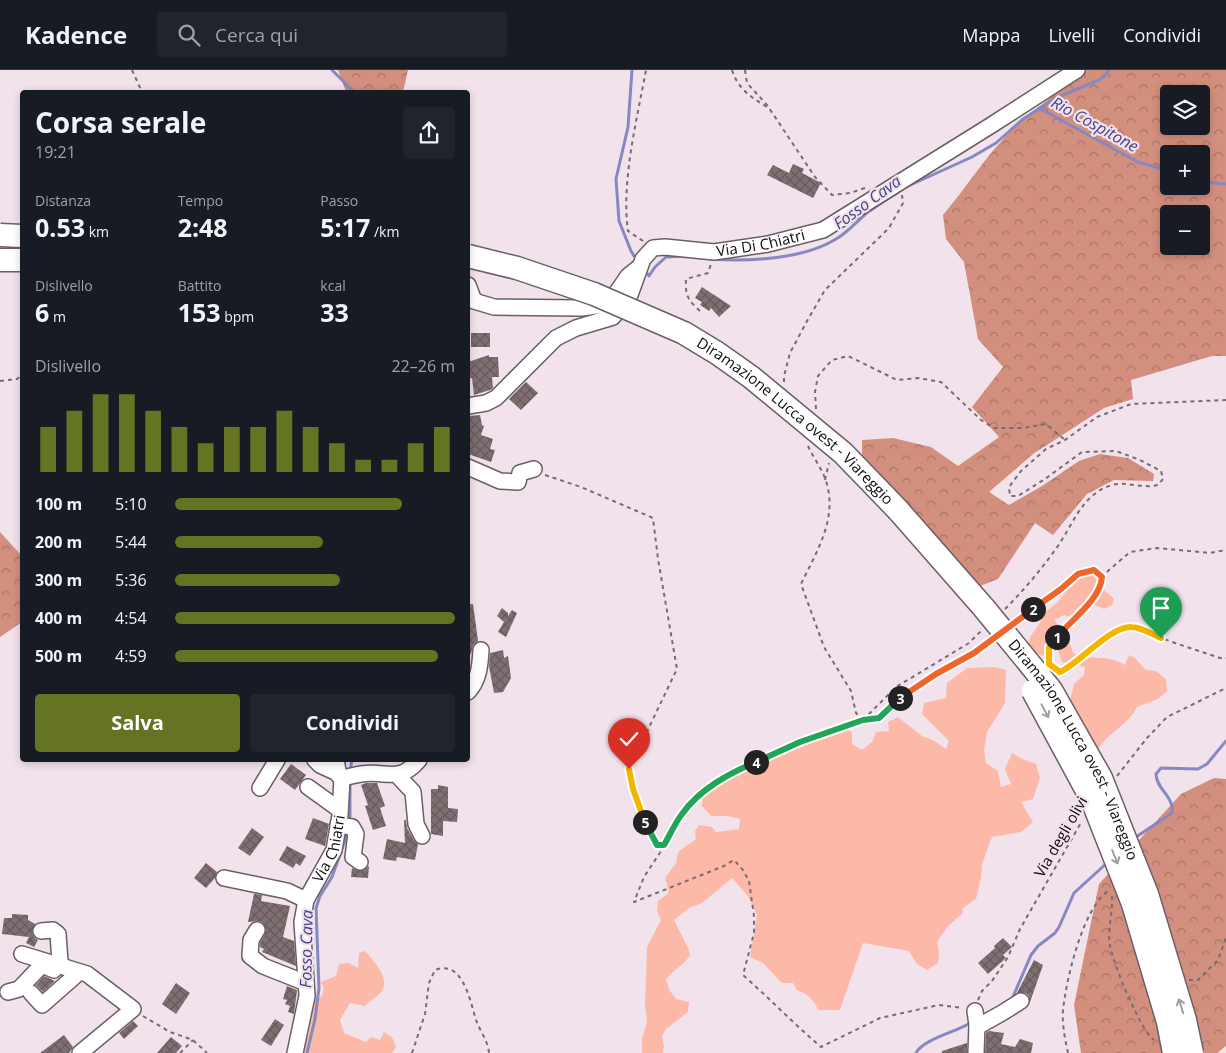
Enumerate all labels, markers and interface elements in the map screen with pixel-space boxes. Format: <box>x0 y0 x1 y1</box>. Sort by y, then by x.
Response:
search box <box>157 12 507 57</box>
text: Kadence <box>25 18 127 51</box>
icon: search <box>175 21 203 49</box>
text: Cerca qui <box>215 22 298 48</box>
text: Mappa <box>962 23 1020 47</box>
text: Livelli <box>1048 23 1095 47</box>
text: Condividi <box>1123 23 1201 47</box>
map controls <box>1160 85 1210 255</box>
button: layers <box>1160 85 1210 135</box>
water label: Rio Cospitone <box>1048 91 1143 157</box>
text: Corsa serale <box>35 103 206 141</box>
button: share <box>403 107 455 159</box>
text: 19:21 <box>35 141 76 163</box>
button: + <box>1160 145 1210 195</box>
water label: Fosso Cava <box>829 170 905 234</box>
text: Distanza <box>35 191 91 210</box>
text: Tempo <box>178 191 223 210</box>
text: Passo <box>320 191 358 210</box>
button: − <box>1160 205 1210 255</box>
text: 0.53 <box>35 210 85 244</box>
text: 2:48 <box>178 210 228 244</box>
text: 5:17 <box>320 210 370 244</box>
text: km <box>85 222 109 241</box>
text: /km <box>370 222 399 241</box>
street label: Via Di Chiatri <box>715 224 807 261</box>
text: Dislivello <box>35 276 93 295</box>
text: Battito <box>178 276 221 295</box>
text: kcal <box>320 276 346 295</box>
text: 6 <box>35 295 49 329</box>
text: 153 <box>178 295 221 329</box>
text: 33 <box>320 295 349 329</box>
text: m <box>49 307 66 326</box>
text: bpm <box>221 307 254 326</box>
street label: Diramazione Lucca ovest - Viareggio <box>693 332 898 508</box>
text: Dislivello <box>35 355 101 377</box>
text: 22–26 m <box>391 355 455 377</box>
text: 100 m <box>35 493 82 515</box>
text: 5:10 <box>115 493 147 515</box>
text: 200 m <box>35 531 82 553</box>
text: 5:44 <box>115 531 147 553</box>
text: 300 m <box>35 569 82 591</box>
text: 5:36 <box>115 569 147 591</box>
pin <box>1140 587 1182 638</box>
icon: arrive <box>1147 594 1175 622</box>
pin: 2 <box>1020 596 1046 622</box>
text: 2 <box>1029 600 1038 619</box>
text: 400 m <box>35 607 82 629</box>
text: 4:54 <box>115 607 147 629</box>
pin: 1 <box>1044 624 1070 650</box>
text: 1 <box>1053 628 1062 647</box>
street label: Diramazione Lucca ovest - Viareggio <box>1004 635 1144 863</box>
text: 500 m <box>35 645 82 667</box>
text: 4:59 <box>115 645 147 667</box>
pin: 3 <box>888 686 912 710</box>
text: 3 <box>896 689 905 708</box>
button: Salva <box>35 694 240 752</box>
button: Condividi <box>250 694 455 752</box>
one-way arrow <box>1041 703 1050 718</box>
pin <box>608 718 650 769</box>
icon: check <box>615 725 643 753</box>
pin: 4 <box>744 750 768 774</box>
text: 4 <box>752 753 761 772</box>
street label: Via degli olivi <box>1029 793 1091 880</box>
pin: 5 <box>632 810 658 834</box>
street label: Via Chiatri <box>307 813 349 885</box>
text: 5 <box>641 813 650 832</box>
one-way arrow <box>1111 849 1120 864</box>
water label: Fosso Cava <box>294 910 318 988</box>
one-way arrow <box>1175 998 1185 1014</box>

